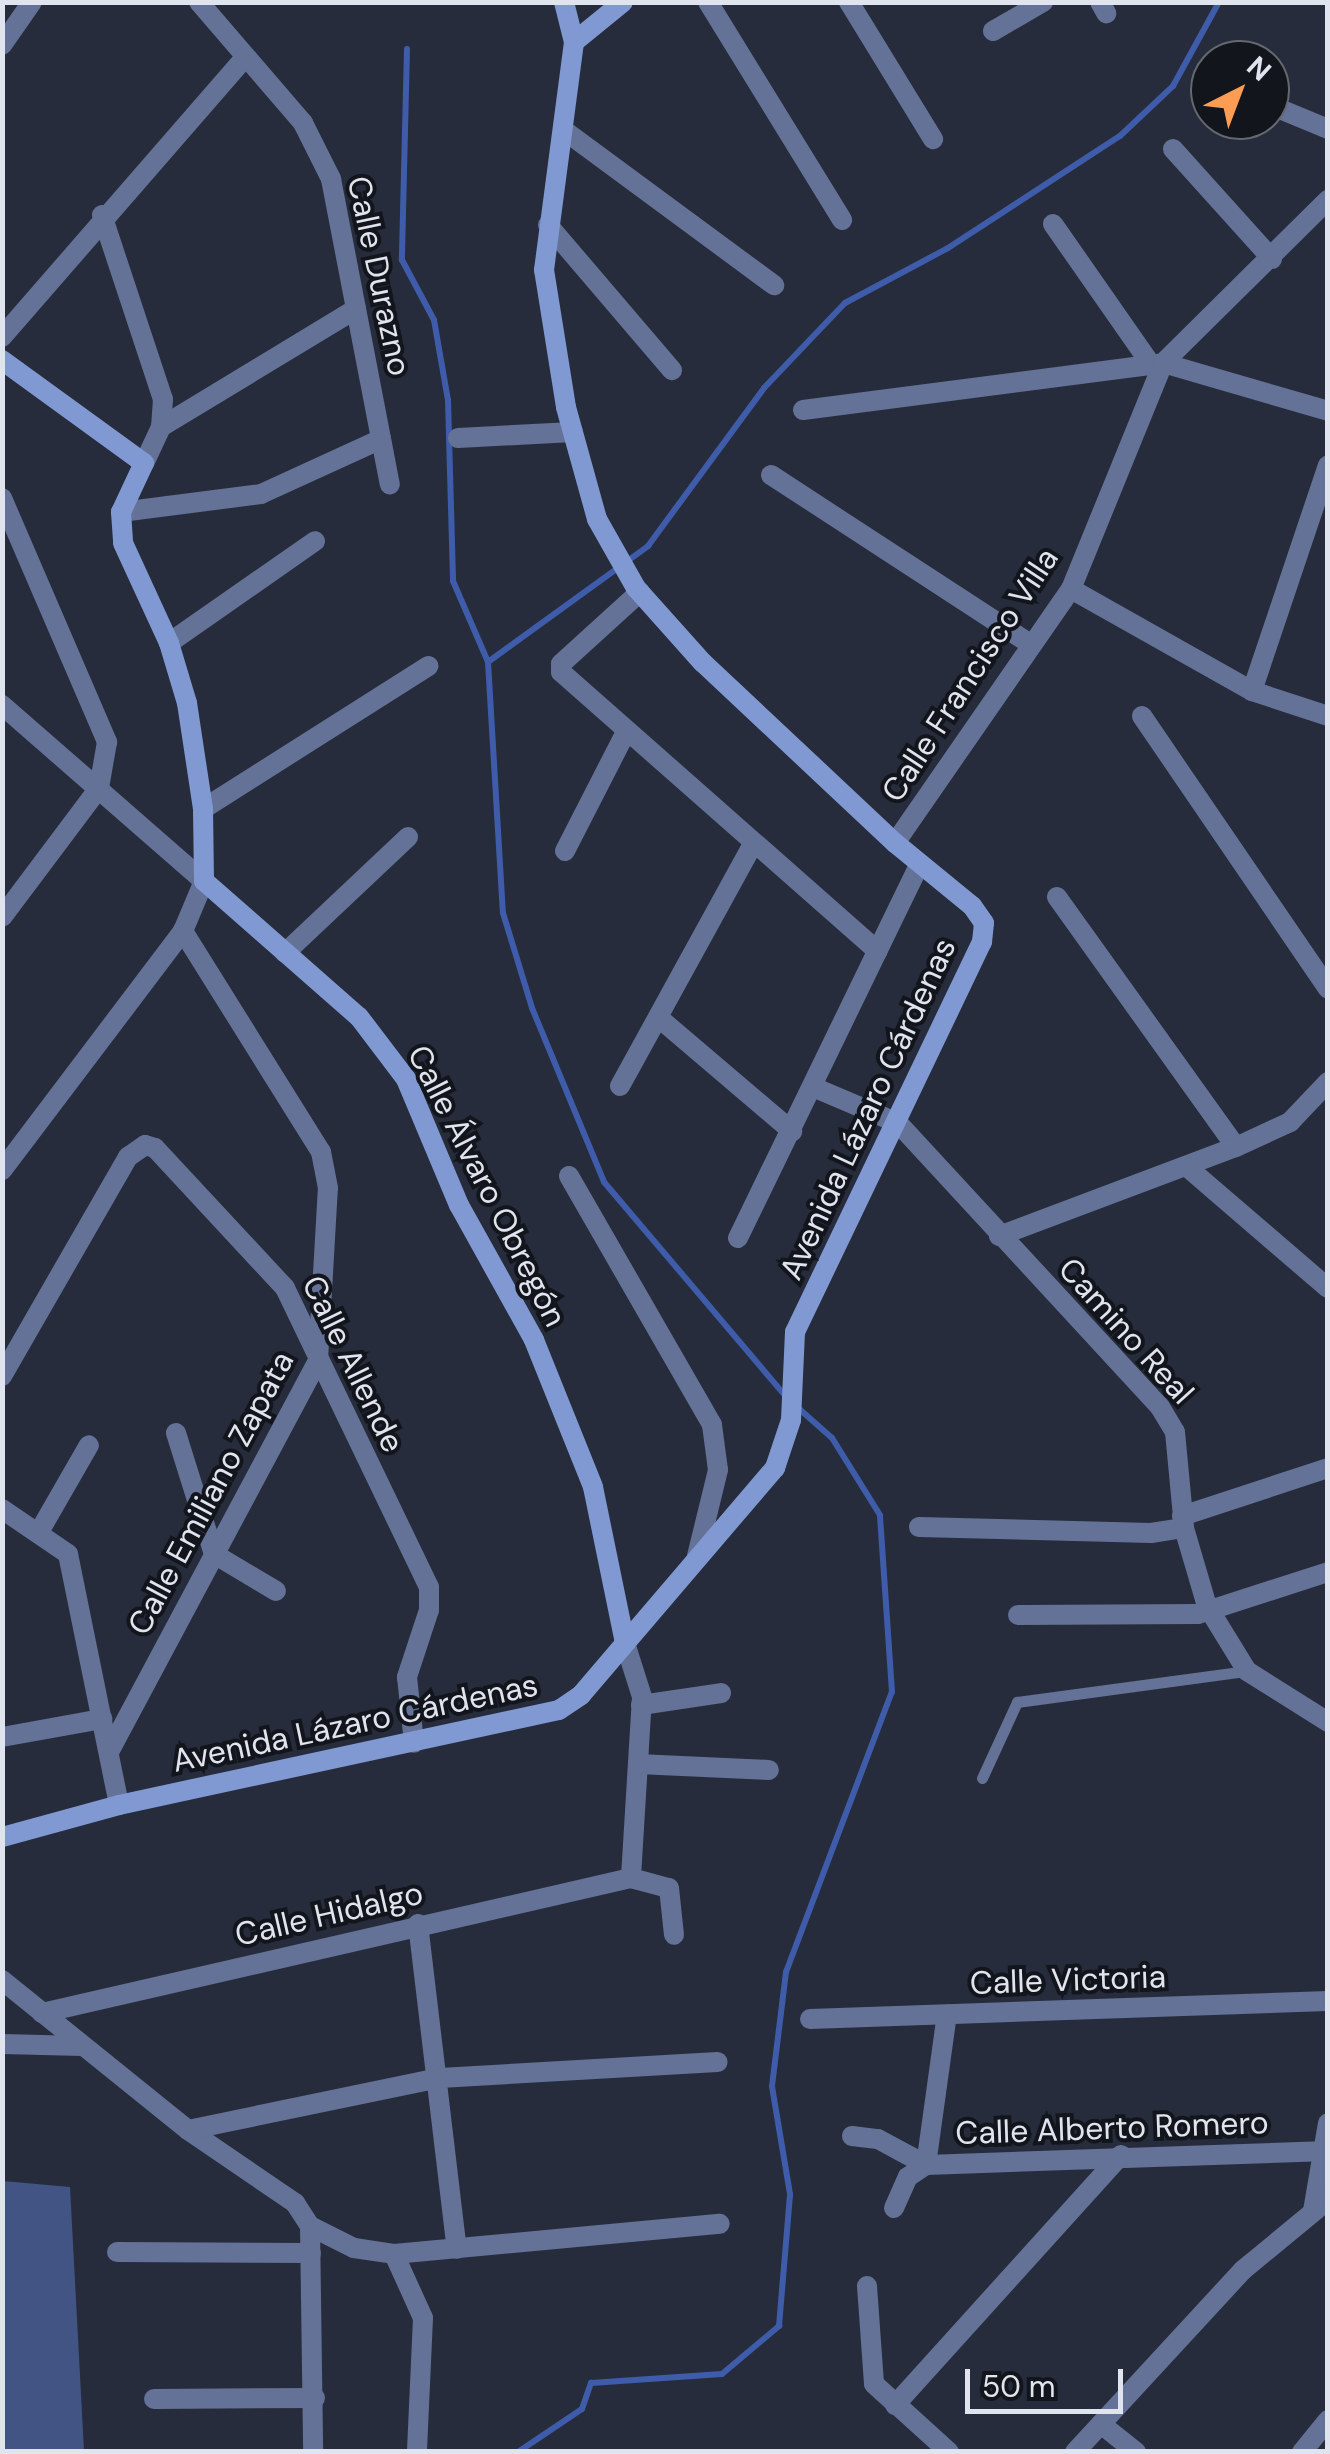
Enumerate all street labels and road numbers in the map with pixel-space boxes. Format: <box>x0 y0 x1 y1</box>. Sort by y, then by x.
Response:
street label: Calle Durazno <box>339 173 419 379</box>
street label: Calle Francisco Villa <box>874 541 1066 809</box>
street label: Avenida Lázaro Cárdenas <box>772 932 964 1286</box>
street label: Calle Álvaro Obregón <box>399 1039 575 1333</box>
street label: Camino Real <box>1050 1250 1202 1412</box>
street label: Calle Allende <box>294 1269 412 1459</box>
street label: Calle Emiliano Zapata <box>120 1345 302 1641</box>
street label: Avenida Lázaro Cárdenas <box>169 1665 541 1781</box>
street label: Calle Hidalgo <box>231 1874 427 1954</box>
street label: Calle Victoria <box>969 1957 1167 2003</box>
street label: Calle Alberto Romero <box>955 2103 1269 2153</box>

